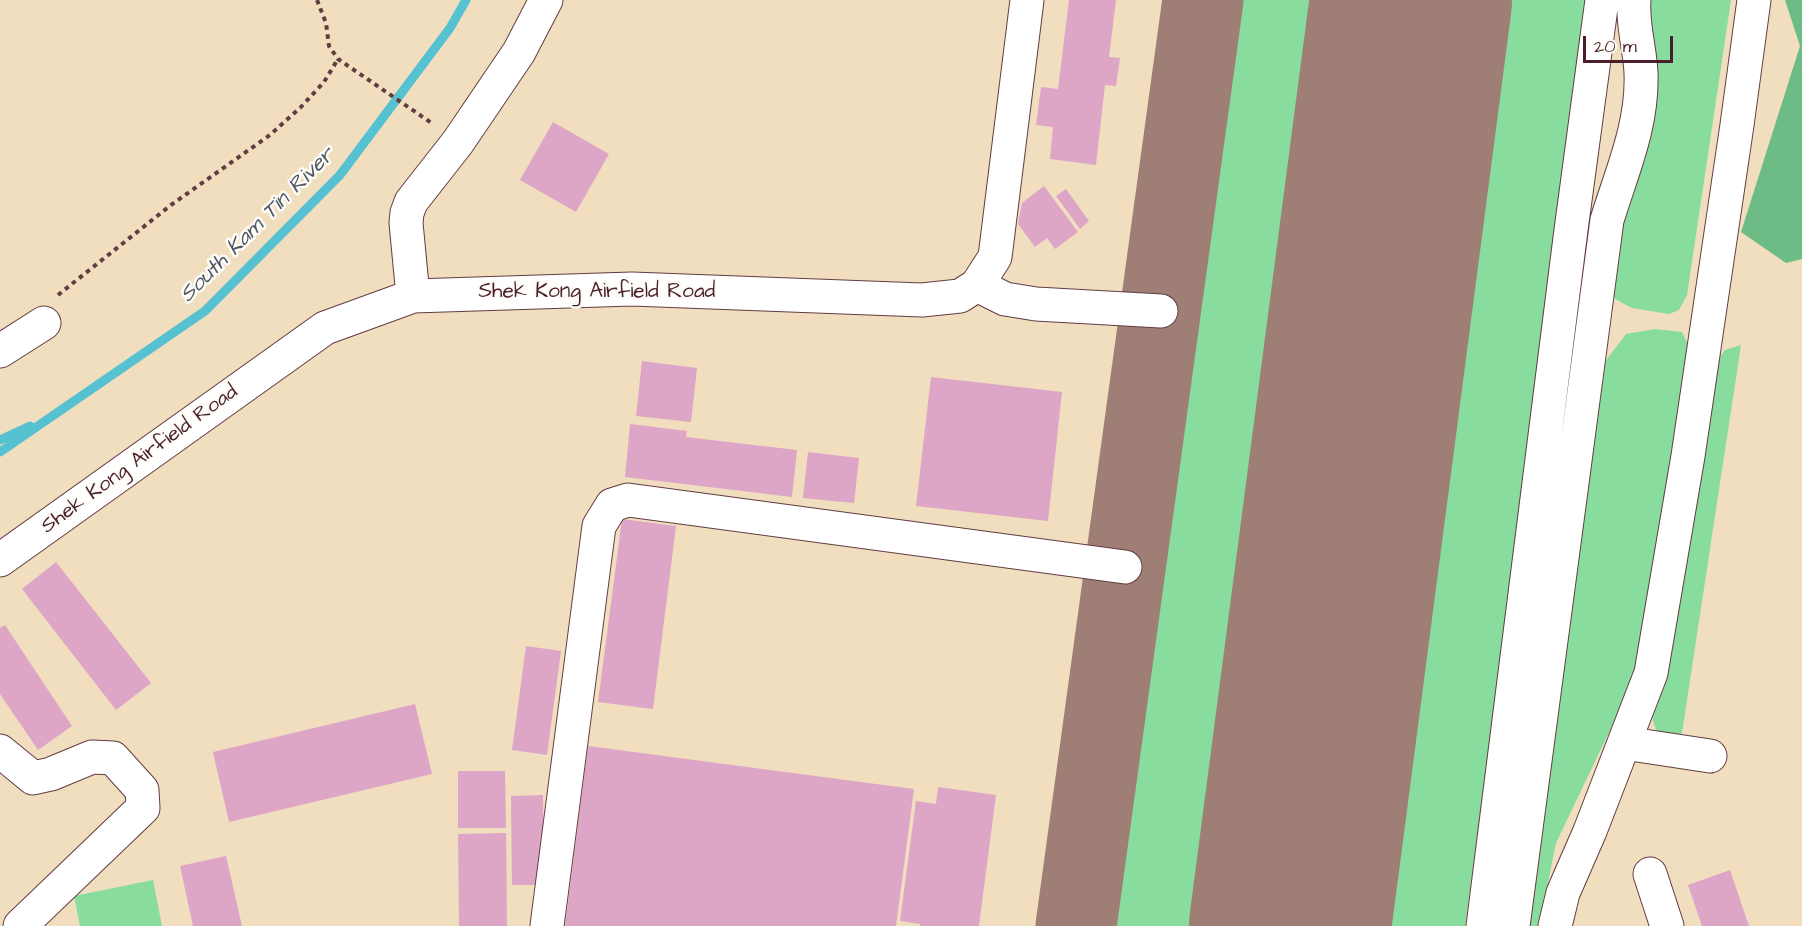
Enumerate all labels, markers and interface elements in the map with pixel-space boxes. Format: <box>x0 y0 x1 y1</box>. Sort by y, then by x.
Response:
scale bar <box>1586 24 1676 62</box>
text: 20 m <box>1594 34 1637 59</box>
water label: South Kam Tin River <box>175 143 341 309</box>
street label: Shek Kong Airfield Road <box>479 280 715 306</box>
street label: Shek Kong Airfield Road <box>37 380 243 540</box>

